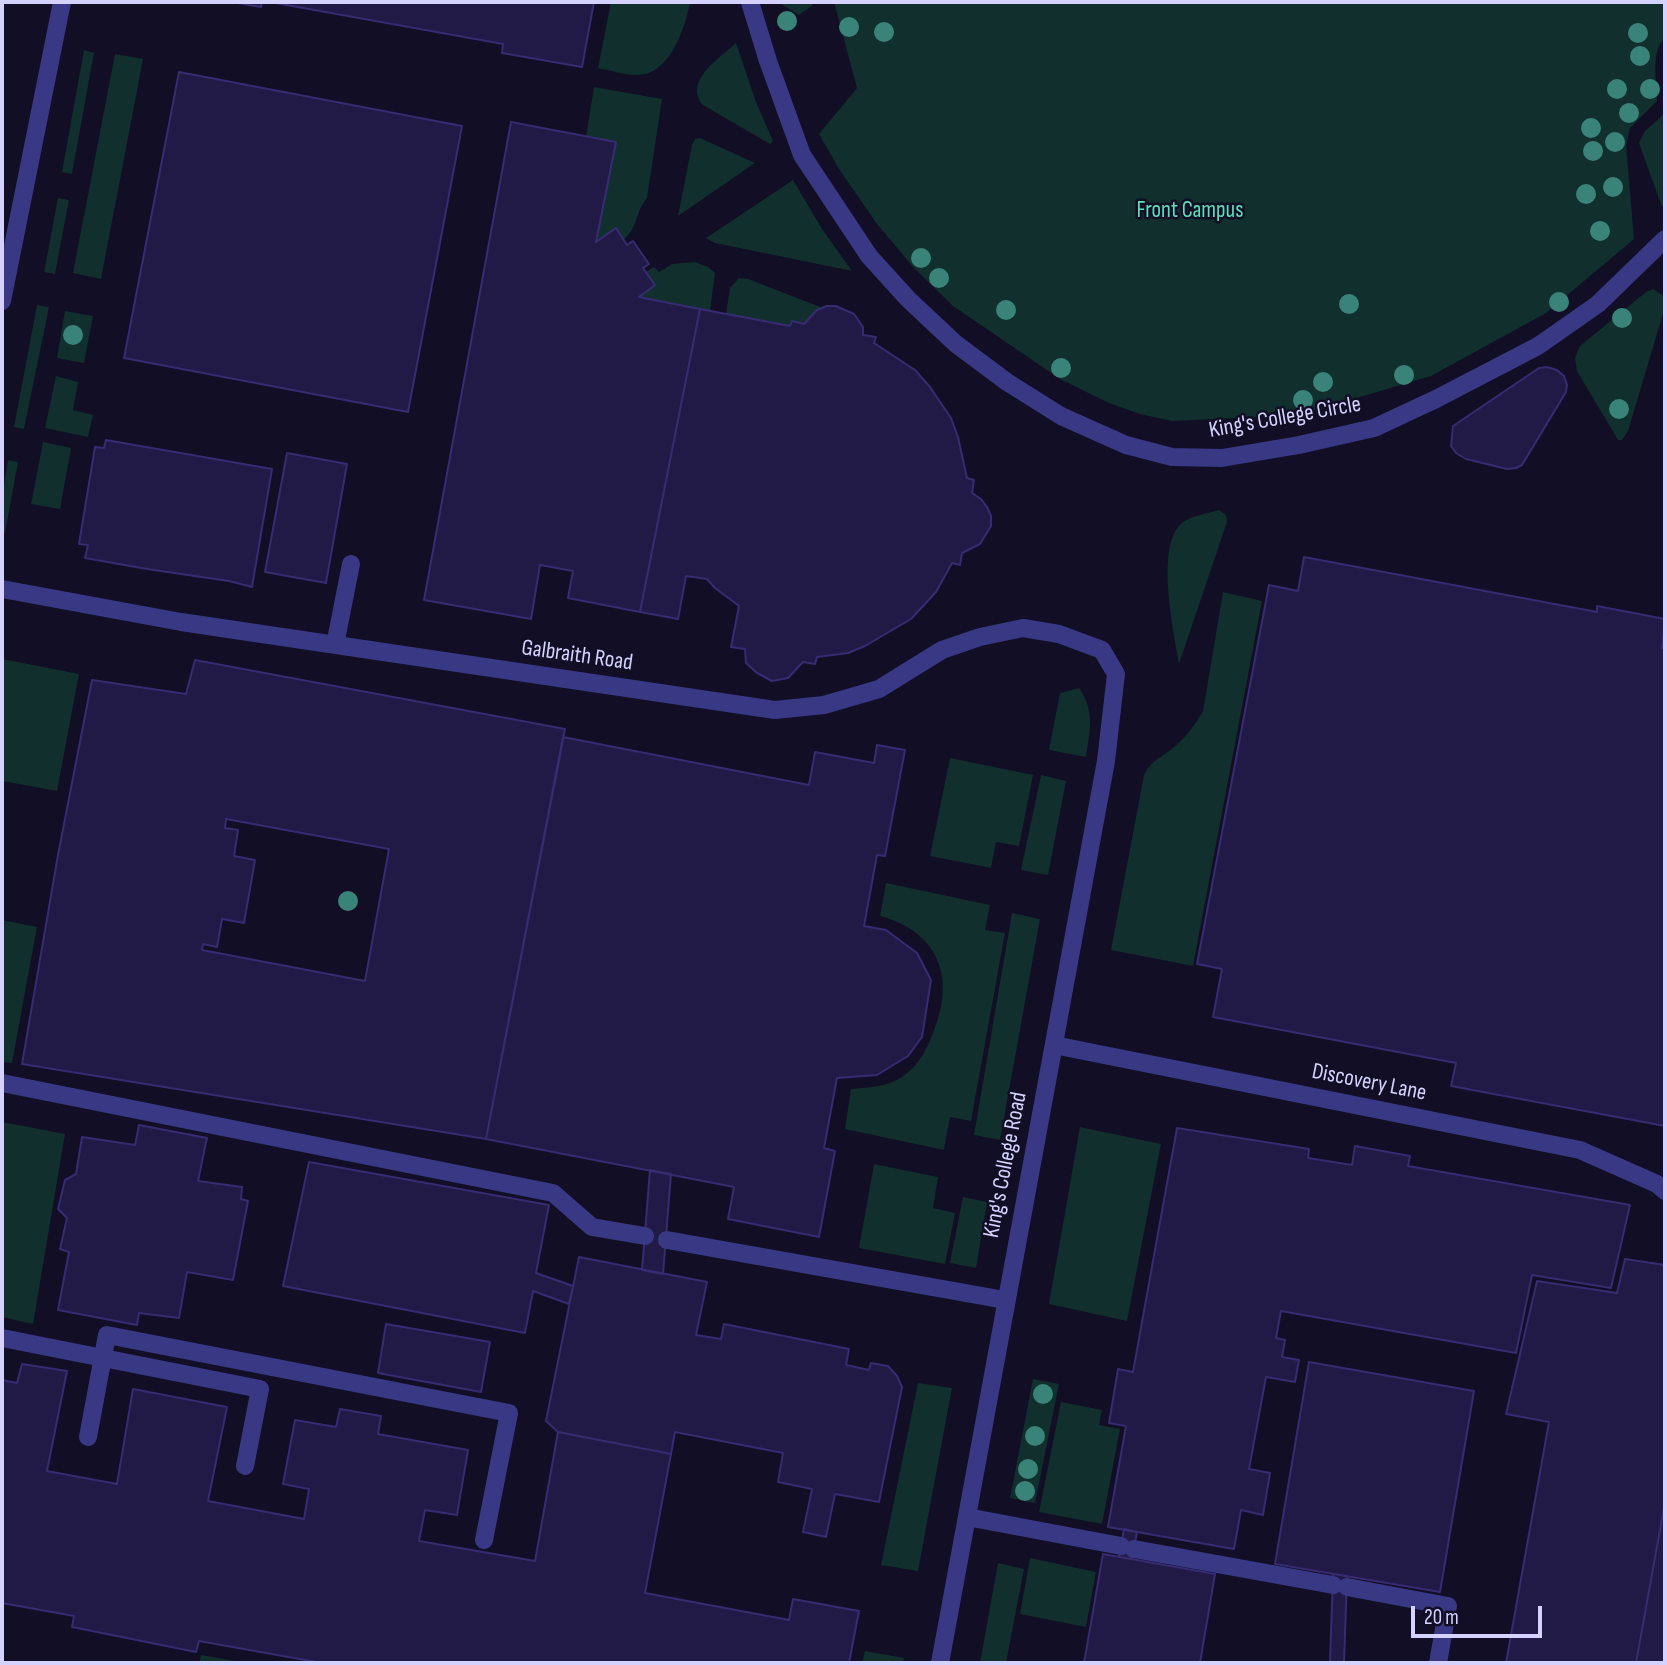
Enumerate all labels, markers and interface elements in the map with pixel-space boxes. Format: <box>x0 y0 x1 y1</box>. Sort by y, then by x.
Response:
park label: Front Campus <box>1137 197 1243 225</box>
street label: King's College Circle <box>1207 391 1363 445</box>
street label: Galbraith Road <box>520 635 634 677</box>
street label: Discovery Lane <box>1309 1058 1429 1108</box>
street label: King's College Road <box>978 1090 1034 1240</box>
scale bar <box>1415 1592 1546 1636</box>
text: 20 m <box>1424 1605 1459 1630</box>

